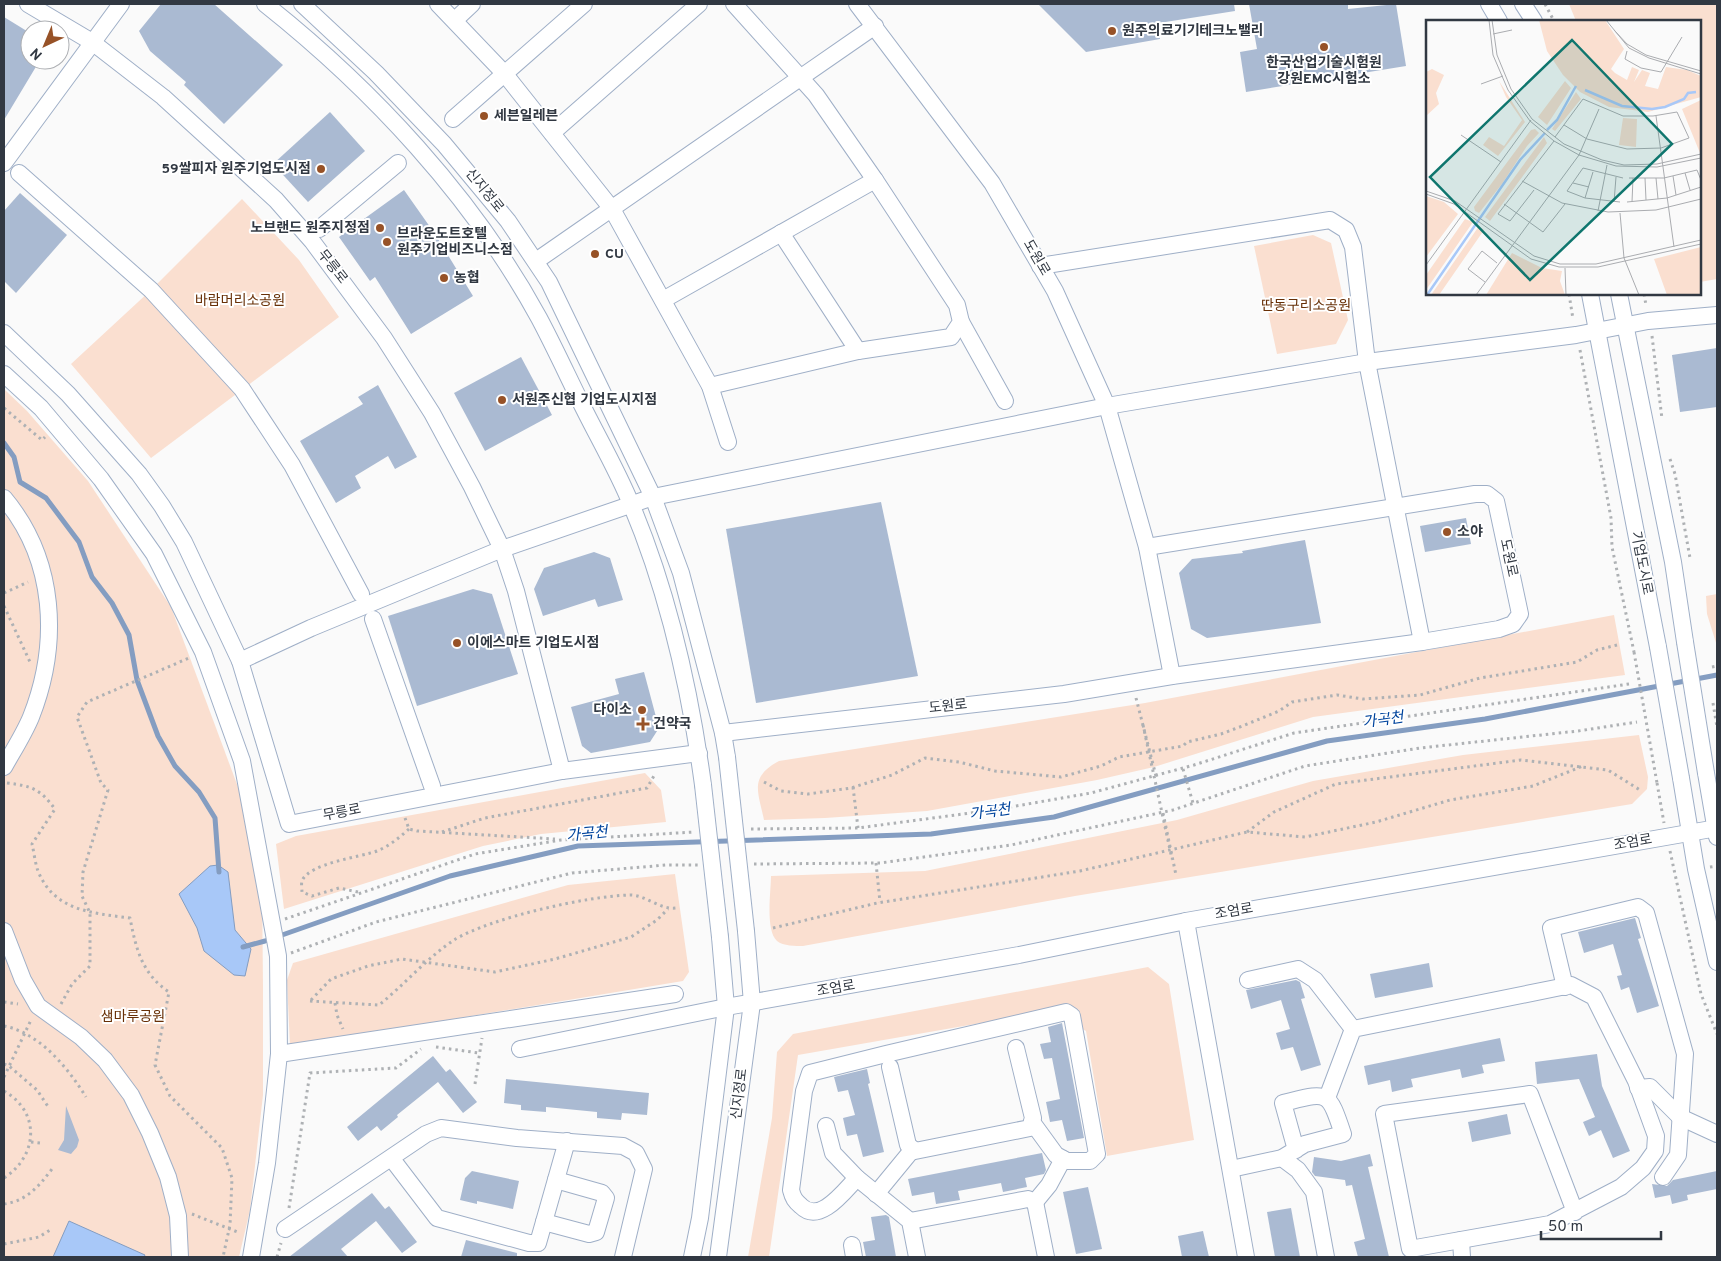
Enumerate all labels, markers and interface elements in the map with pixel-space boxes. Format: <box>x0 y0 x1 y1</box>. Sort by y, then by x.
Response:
north arrow <box>20 20 70 70</box>
inset map <box>1426 20 1701 295</box>
place label: 원주의료기기테크노밸리 <box>1122 23 1264 40</box>
marker: 원주의료기기테크노밸리 <box>1106 25 1118 37</box>
marker: 한국산업기술시험원 강원EMC시험소 <box>1318 41 1330 53</box>
text: N <box>27 44 47 63</box>
place label: 한국산업기술시험원 강원EMC시험소 <box>1266 54 1382 88</box>
place label: 세븐일레븐 <box>494 108 559 125</box>
marker: 세븐일레븐 <box>478 110 490 122</box>
place label: 59쌀피자 원주기업도시점 <box>162 161 311 178</box>
marker: 59쌀피자 원주기업도시점 <box>315 163 327 175</box>
street label: 신지정로 <box>461 166 507 216</box>
place label: 노브랜드 원주지정점 <box>251 220 370 237</box>
marker: 노브랜드 원주지정점 <box>374 222 386 234</box>
place label: 브라운도트호텔 원주기업비즈니스점 <box>397 226 513 259</box>
marker: 브라운도트호텔 원주기업비즈니스점 <box>381 236 393 248</box>
street label: 도원로 <box>1019 237 1053 279</box>
place label: CU <box>605 246 624 263</box>
street label: 무릉로 <box>313 247 351 288</box>
marker: CU <box>589 248 601 260</box>
place label: 농협 <box>454 270 480 287</box>
marker: 농협 <box>438 272 450 284</box>
park label: 바람머리소공원 <box>195 293 285 310</box>
park label: 딴동구리소공원 <box>1261 298 1351 315</box>
place label: 서원주신협 기업도시지점 <box>512 392 657 409</box>
marker: 서원주신협 기업도시지점 <box>496 394 508 406</box>
place label: 소야 <box>1457 524 1483 541</box>
marker: 소야 <box>1441 526 1453 538</box>
street label: 기업도시로 <box>1627 530 1656 596</box>
street label: 도원로 <box>1496 537 1520 579</box>
place label: 이에스마트 기업도시점 <box>467 635 599 652</box>
marker: 이에스마트 기업도시점 <box>451 637 463 649</box>
street label: 도원로 <box>928 697 968 717</box>
place label: 다이소 <box>593 702 632 719</box>
marker: 다이소 <box>636 704 648 716</box>
water label: 가곡천 <box>1361 708 1407 733</box>
place label: 건약국 <box>653 716 692 733</box>
marker: 건약국 <box>637 718 649 730</box>
water label: 가곡천 <box>968 800 1014 825</box>
street label: 무릉로 <box>321 801 363 825</box>
water label: 가곡천 <box>565 823 611 847</box>
street label: 조엄로 <box>1612 831 1654 855</box>
street label: 조엄로 <box>1213 900 1255 924</box>
street label: 조엄로 <box>815 977 857 1001</box>
park label: 샘마루공원 <box>101 1009 165 1026</box>
street label: 신지정로 <box>728 1067 752 1121</box>
scale bar <box>1541 1208 1661 1240</box>
text: 50 m <box>1548 1218 1583 1237</box>

